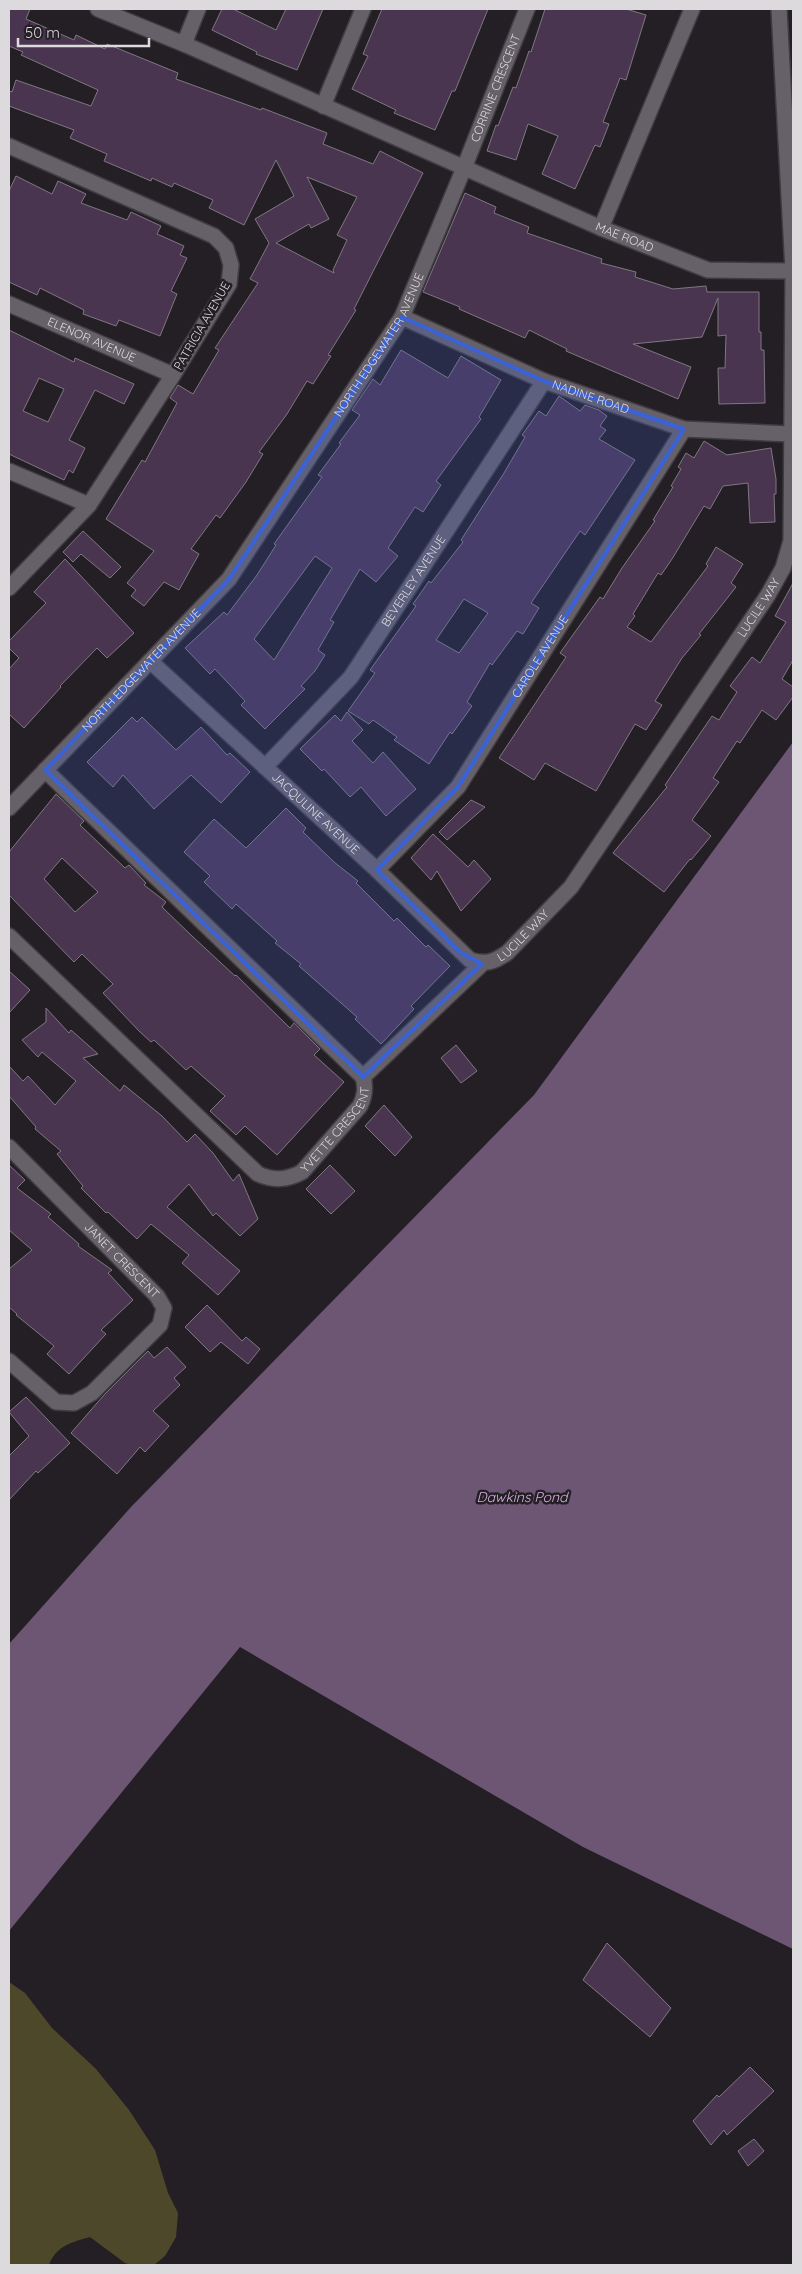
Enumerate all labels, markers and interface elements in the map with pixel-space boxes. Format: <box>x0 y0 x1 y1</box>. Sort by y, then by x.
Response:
scale bar <box>18 15 149 47</box>
text: 50 m <box>25 23 60 42</box>
street label: CORRINE CRESCENT <box>467 31 523 144</box>
street label: MAE ROAD <box>593 219 656 255</box>
street label: NORTH EDGEWATER AVENUE <box>330 270 427 419</box>
street label: PATRICIA AVENUE <box>170 279 233 373</box>
street label: ELENOR AVENUE <box>45 314 138 365</box>
street label: NADINE ROAD <box>550 376 632 417</box>
street label: BEVERLEY AVENUE <box>378 532 449 629</box>
street label: LUCILE WAY <box>734 575 783 640</box>
street label: NORTH EDGEWATER AVENUE <box>78 605 204 735</box>
street label: CAROLE AVENUE <box>508 612 572 701</box>
street label: JACQULINE AVENUE <box>269 769 363 857</box>
street label: LUCILE WAY <box>494 906 552 965</box>
street label: YVETTE CRESCENT <box>297 1086 372 1176</box>
street label: JANET CRESCENT <box>81 1219 163 1301</box>
water label: Dawkins Pond <box>476 1488 569 1506</box>

